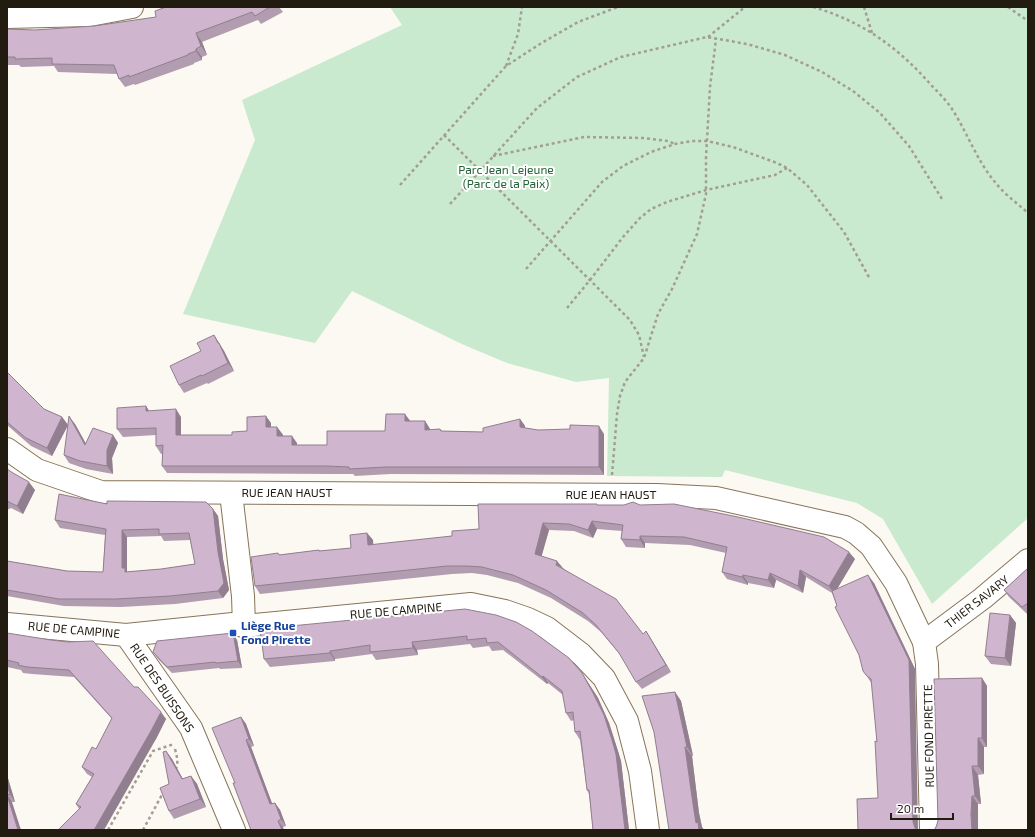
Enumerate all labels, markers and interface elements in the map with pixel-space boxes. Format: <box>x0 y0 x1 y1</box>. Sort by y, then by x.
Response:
park label: Parc Jean Lejeune (Parc de la Paix) <box>458 162 554 190</box>
street label: RUE JEAN HAUST <box>241 485 333 499</box>
street label: RUE JEAN HAUST <box>565 487 657 501</box>
street label: THIER SAVARY <box>942 572 1011 631</box>
street label: RUE DE CAMPINE <box>349 599 443 621</box>
street label: RUE DE CAMPINE <box>27 618 121 640</box>
place label: Liège Rue Fond Pirette <box>241 618 311 646</box>
marker: Liège Rue Fond Pirette <box>228 628 238 638</box>
street label: RUE DES BUISSONS <box>128 640 198 735</box>
street label: RUE FOND PIRETTE <box>920 684 936 788</box>
scale bar <box>891 795 953 821</box>
text: 20 m <box>897 801 924 815</box>

